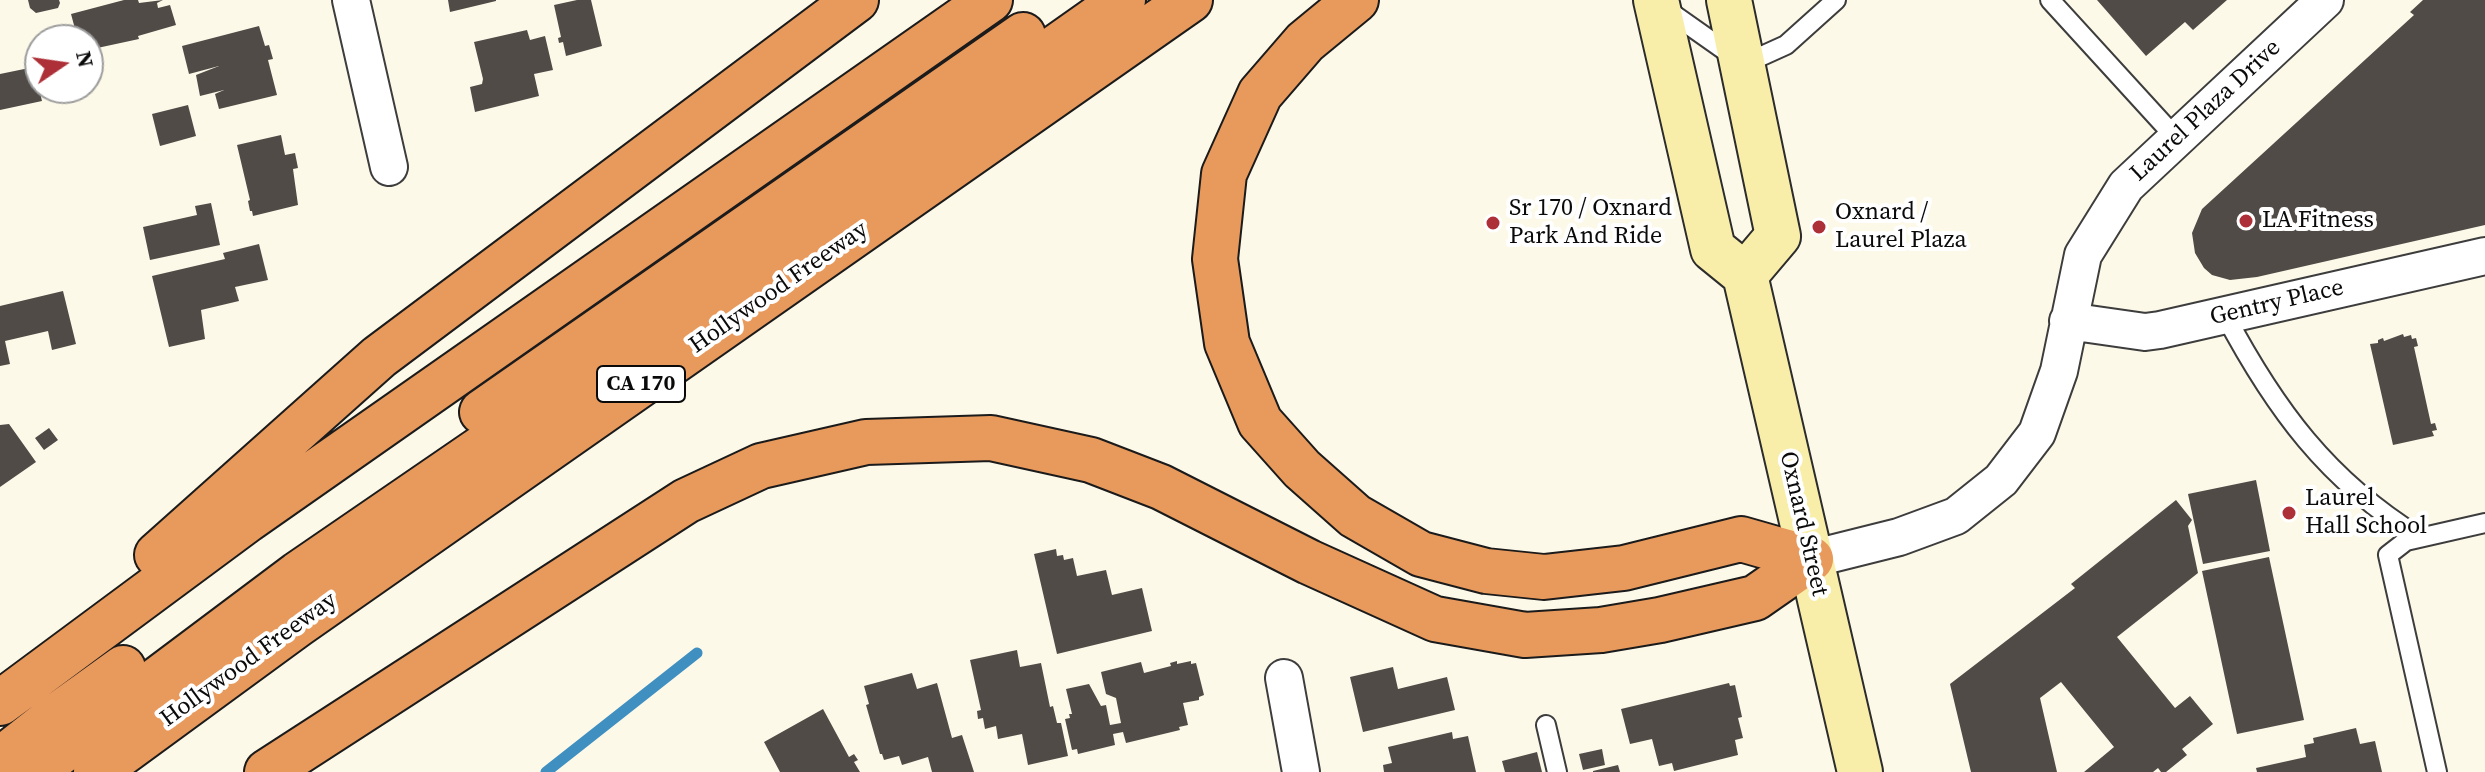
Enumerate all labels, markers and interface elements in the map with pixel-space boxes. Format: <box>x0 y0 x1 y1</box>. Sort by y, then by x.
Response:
north arrow <box>24 24 104 104</box>
street label: Laurel Plaza Drive <box>2125 34 2287 188</box>
text: N <box>69 48 102 70</box>
place label: Sr 170 / Oxnard Park And Ride <box>1509 195 1672 251</box>
place label: Oxnard / Laurel Plaza <box>1835 199 1967 255</box>
place label: LA Fitness <box>2262 207 2374 235</box>
marker: LA Fitness <box>2237 212 2255 230</box>
marker: Sr 170 / Oxnard Park And Ride <box>1484 214 1502 232</box>
street label: Hollywood Freeway <box>684 216 874 360</box>
marker: Oxnard / Laurel Plaza <box>1810 218 1828 236</box>
street label: Gentry Place <box>2207 274 2347 332</box>
road number: CA 170 <box>597 366 685 402</box>
street label: Oxnard Street <box>1772 449 1834 599</box>
place label: Laurel Hall School <box>2305 485 2427 541</box>
marker: Laurel Hall School <box>2280 504 2298 522</box>
street label: Hollywood Freeway <box>155 586 343 734</box>

